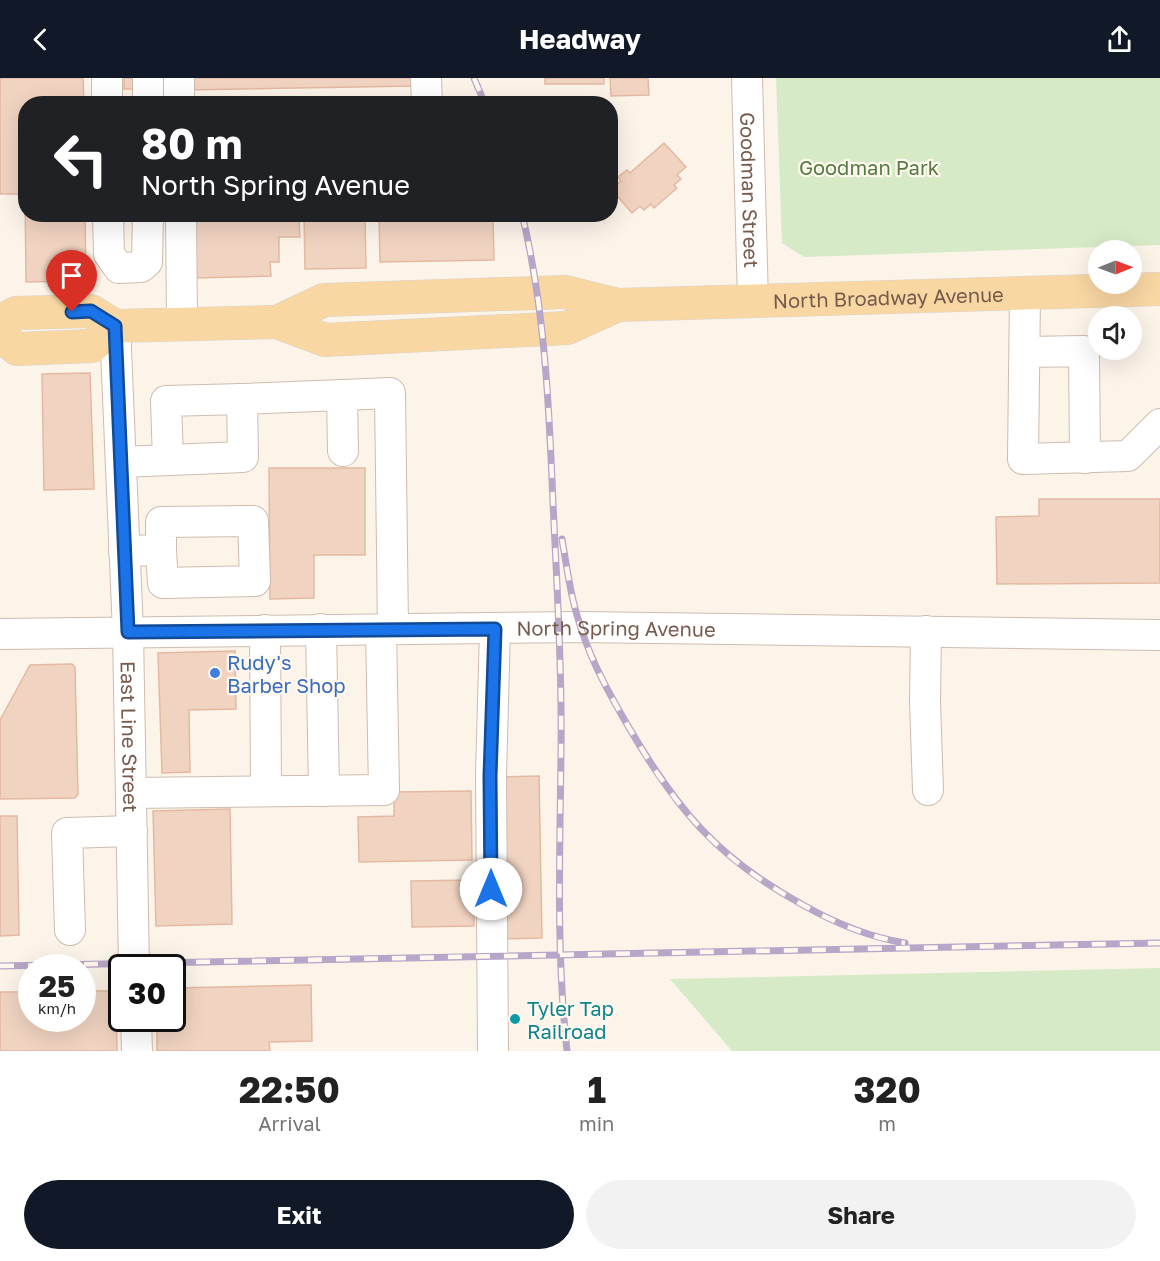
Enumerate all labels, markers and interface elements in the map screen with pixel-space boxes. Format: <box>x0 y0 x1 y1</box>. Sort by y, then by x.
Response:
icon: back <box>24 23 57 56</box>
text: Headway <box>519 23 641 55</box>
icon: share <box>1103 23 1136 56</box>
street label: Goodman Street <box>736 112 764 268</box>
text: 80 m <box>141 118 242 168</box>
icon: left <box>42 120 120 198</box>
park label: Goodman Park <box>799 155 939 179</box>
text: North Spring Avenue <box>141 169 410 201</box>
north arrow <box>1088 240 1142 294</box>
map controls <box>1088 240 1142 360</box>
pin <box>46 250 97 312</box>
icon: arrive <box>55 259 88 292</box>
street label: North Broadway Avenue <box>773 282 1004 312</box>
button: sound <box>1088 306 1142 360</box>
street label: North Spring Avenue <box>516 615 716 641</box>
place label: Rudy's Barber Shop <box>227 650 346 697</box>
street label: East Line Street <box>117 661 143 813</box>
marker: Rudy's Barber Shop <box>208 666 222 680</box>
position arrow <box>459 857 523 921</box>
speed limit sign: 30 <box>108 954 186 1032</box>
text: 25 <box>39 968 75 1004</box>
place label: Tyler Tap Railroad <box>527 996 614 1043</box>
text: km/h <box>38 999 76 1017</box>
marker: Tyler Tap Railroad <box>508 1012 522 1026</box>
text: 22:50 <box>239 1068 340 1111</box>
text: 1 <box>587 1068 606 1111</box>
text: 320 <box>854 1068 921 1111</box>
text: Arrival <box>258 1111 321 1135</box>
text: min <box>579 1111 614 1135</box>
text: m <box>878 1111 896 1135</box>
button: Exit <box>24 1180 574 1249</box>
button: Share <box>586 1180 1136 1249</box>

